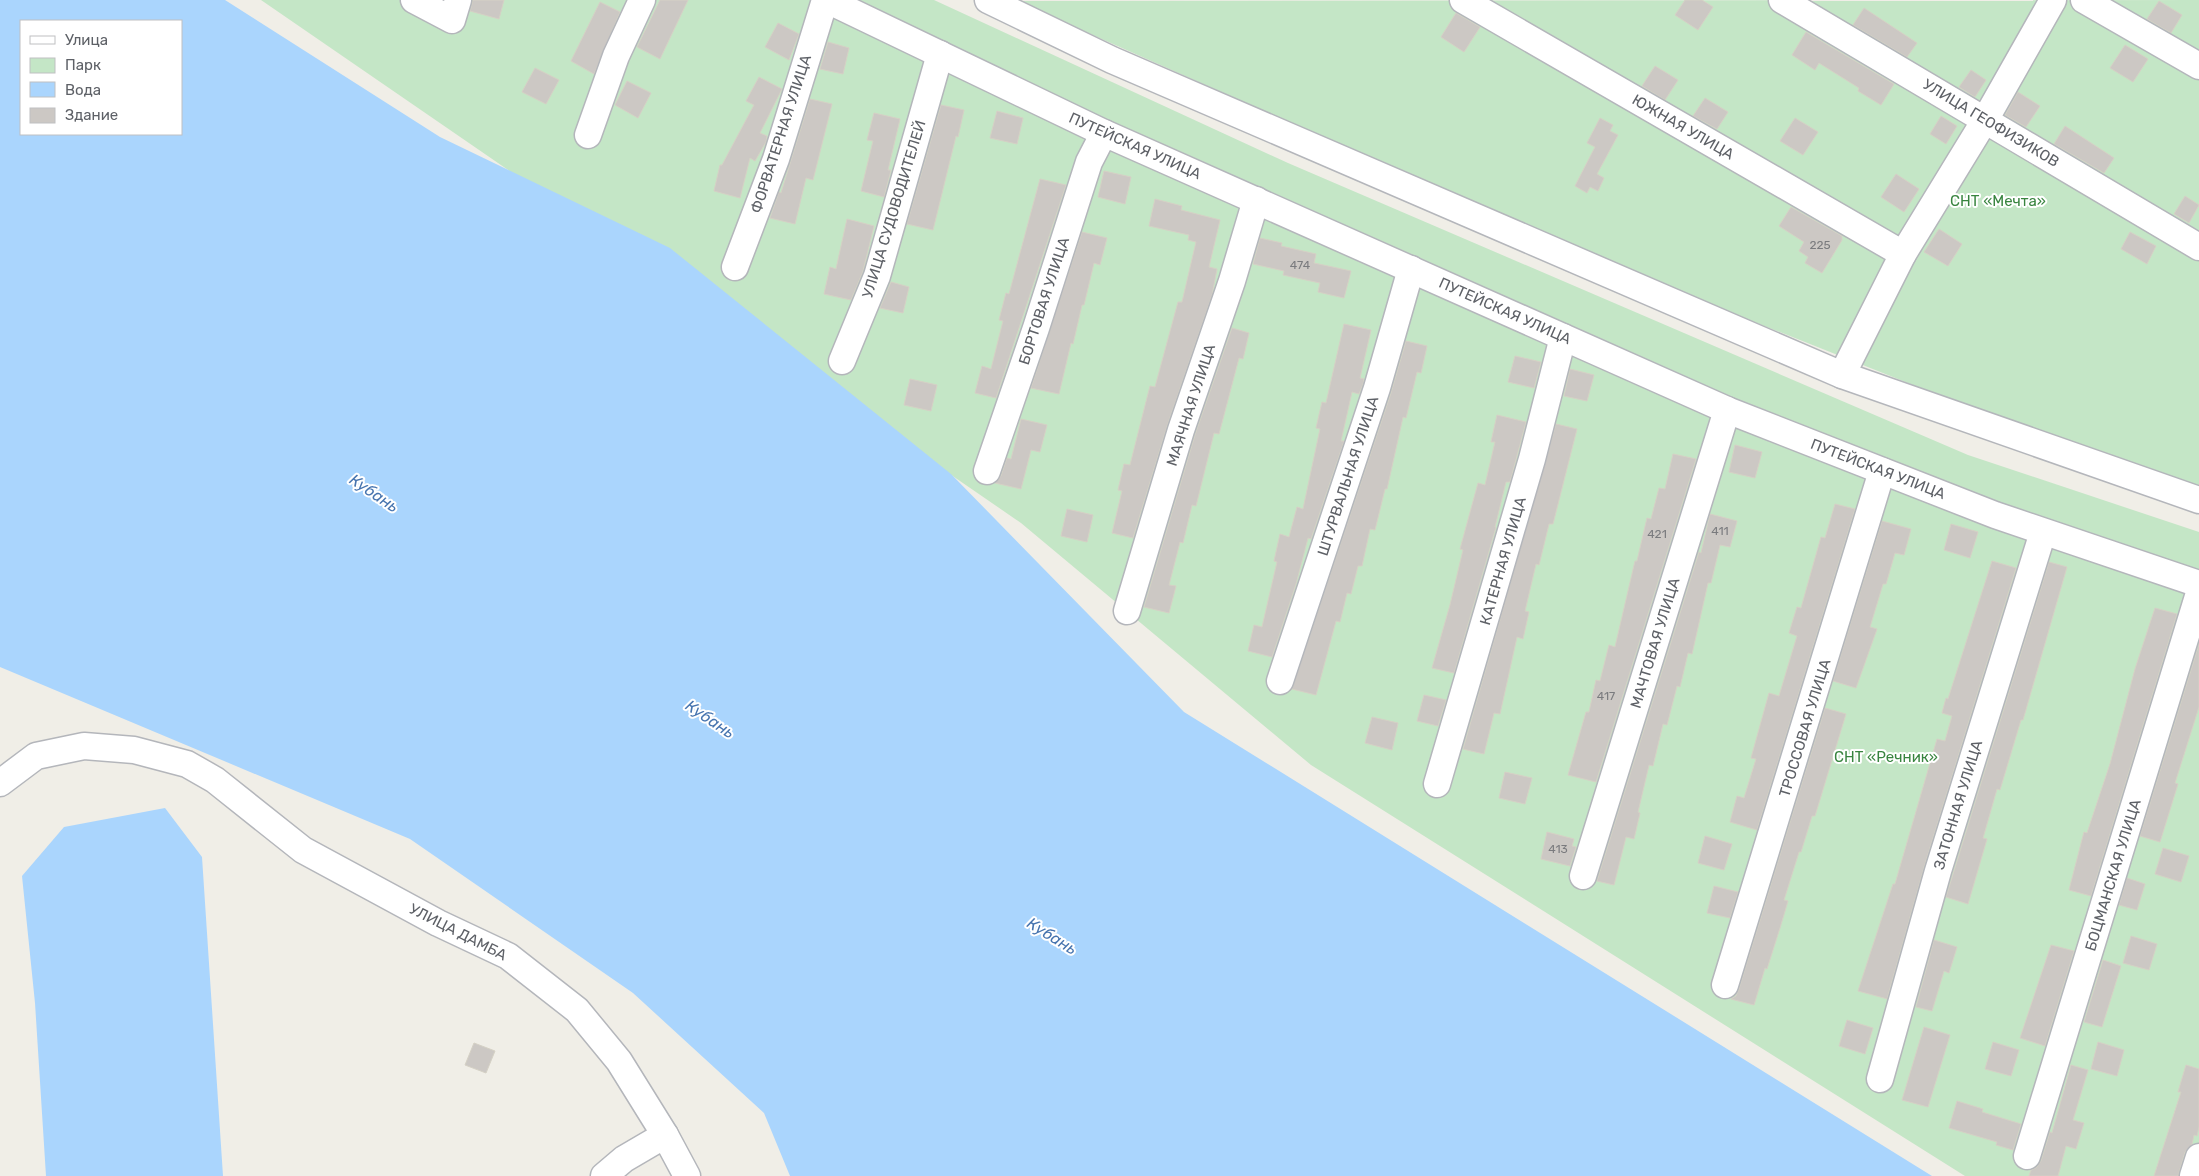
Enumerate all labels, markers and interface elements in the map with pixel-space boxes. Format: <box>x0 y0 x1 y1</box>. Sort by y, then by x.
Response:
legend <box>20 20 182 135</box>
text: Улица <box>65 31 108 49</box>
street label: ФОРВАТЕРНАЯ УЛИЦА <box>747 52 815 216</box>
text: Парк <box>65 56 101 74</box>
street label: УЛИЦА ГЕОФИЗИКОВ <box>1920 75 2062 171</box>
text: Вода <box>65 81 101 99</box>
street label: ЮЖНАЯ УЛИЦА <box>1629 91 1737 163</box>
text: Здание <box>65 106 118 124</box>
street label: ПУТЕЙСКАЯ УЛИЦА <box>1066 109 1204 183</box>
street label: УЛИЦА СУДОВОДИТЕЛЕЙ <box>858 118 930 300</box>
park label: СНТ «Мечта» <box>1950 192 2046 210</box>
street label: БОРТОВАЯ УЛИЦА <box>1015 235 1073 367</box>
house number: 225 <box>1809 238 1831 252</box>
house number: 474 <box>1290 258 1311 272</box>
street label: ПУТЕЙСКАЯ УЛИЦА <box>1436 274 1574 348</box>
street label: МАЯЧНАЯ УЛИЦА <box>1163 342 1219 468</box>
street label: ШТУРВАЛЬНАЯ УЛИЦА <box>1314 394 1382 558</box>
street label: ПУТЕЙСКАЯ УЛИЦА <box>1808 435 1948 503</box>
water label: Кубань <box>346 470 402 516</box>
street label: КАТЕРНАЯ УЛИЦА <box>1476 495 1530 627</box>
house number: 411 <box>1711 524 1729 538</box>
house number: 421 <box>1647 527 1667 541</box>
street label: МАЧТОВАЯ УЛИЦА <box>1627 576 1683 710</box>
street label: ТРОССОВАЯ УЛИЦА <box>1775 657 1835 799</box>
house number: 417 <box>1597 689 1615 703</box>
water label: Кубань <box>682 696 738 742</box>
street label: ЗАТОННАЯ УЛИЦА <box>1930 738 1986 872</box>
park label: СНТ «Речник» <box>1834 748 1938 766</box>
street label: БОЦМАНСКАЯ УЛИЦА <box>2081 797 2145 953</box>
house number: 413 <box>1548 842 1568 856</box>
street label: УЛИЦА ДАМБА <box>406 900 510 964</box>
water label: Кубань <box>1024 913 1080 959</box>

